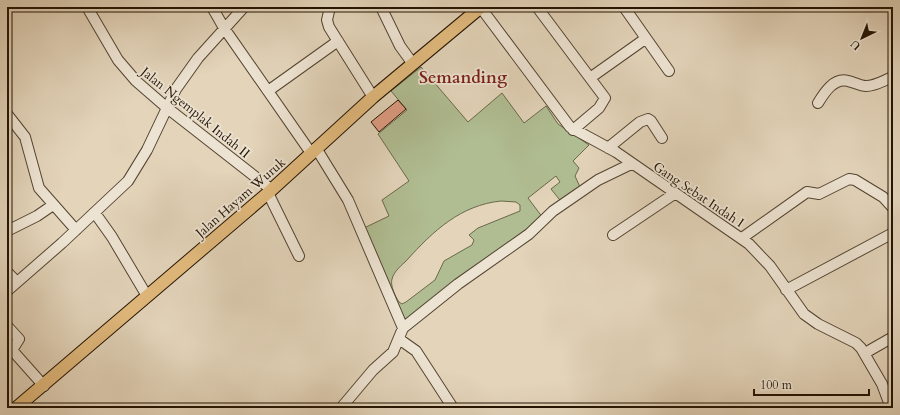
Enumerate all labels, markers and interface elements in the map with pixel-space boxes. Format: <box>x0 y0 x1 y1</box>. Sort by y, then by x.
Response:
north arrow <box>842 18 882 58</box>
text: U <box>847 36 864 53</box>
street label: Jalan Ngemplak Indah II <box>136 62 254 162</box>
district label: Semanding <box>419 66 508 89</box>
street label: Jalan Hayam Wuruk <box>190 154 289 243</box>
street label: Gang Sebat Indah I <box>649 158 747 232</box>
scale bar <box>754 371 869 397</box>
text: 100 m <box>760 377 793 393</box>

